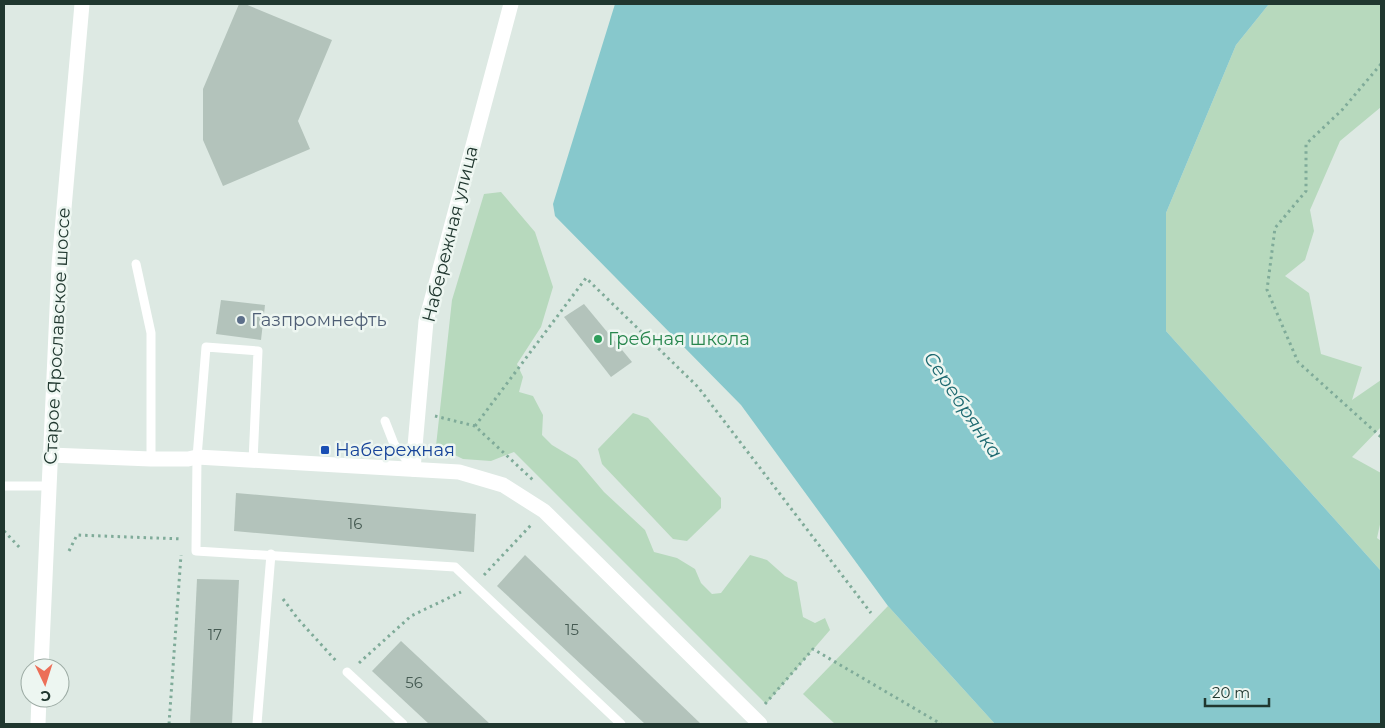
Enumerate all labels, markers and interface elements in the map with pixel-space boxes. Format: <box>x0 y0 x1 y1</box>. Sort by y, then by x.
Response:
street label: Набережная улица <box>417 144 483 324</box>
street label: Старое Ярославское шоссе <box>39 207 75 465</box>
place label: Газпромнефть <box>251 309 387 331</box>
marker: Газпромнефть <box>235 314 247 326</box>
place label: Гребная школа <box>608 328 750 350</box>
marker: Гребная школа <box>592 333 604 345</box>
water label: Серебрянка <box>919 347 1007 463</box>
place label: Набережная <box>335 439 455 461</box>
marker: Набережная <box>319 444 331 456</box>
house number: 16 <box>348 514 362 533</box>
house number: 15 <box>565 620 579 639</box>
house number: 17 <box>208 625 222 644</box>
north arrow <box>20 658 70 708</box>
house number: 56 <box>405 673 423 692</box>
scale bar <box>1205 676 1269 708</box>
text: 20 m <box>1212 683 1250 702</box>
text: С <box>40 687 52 705</box>

